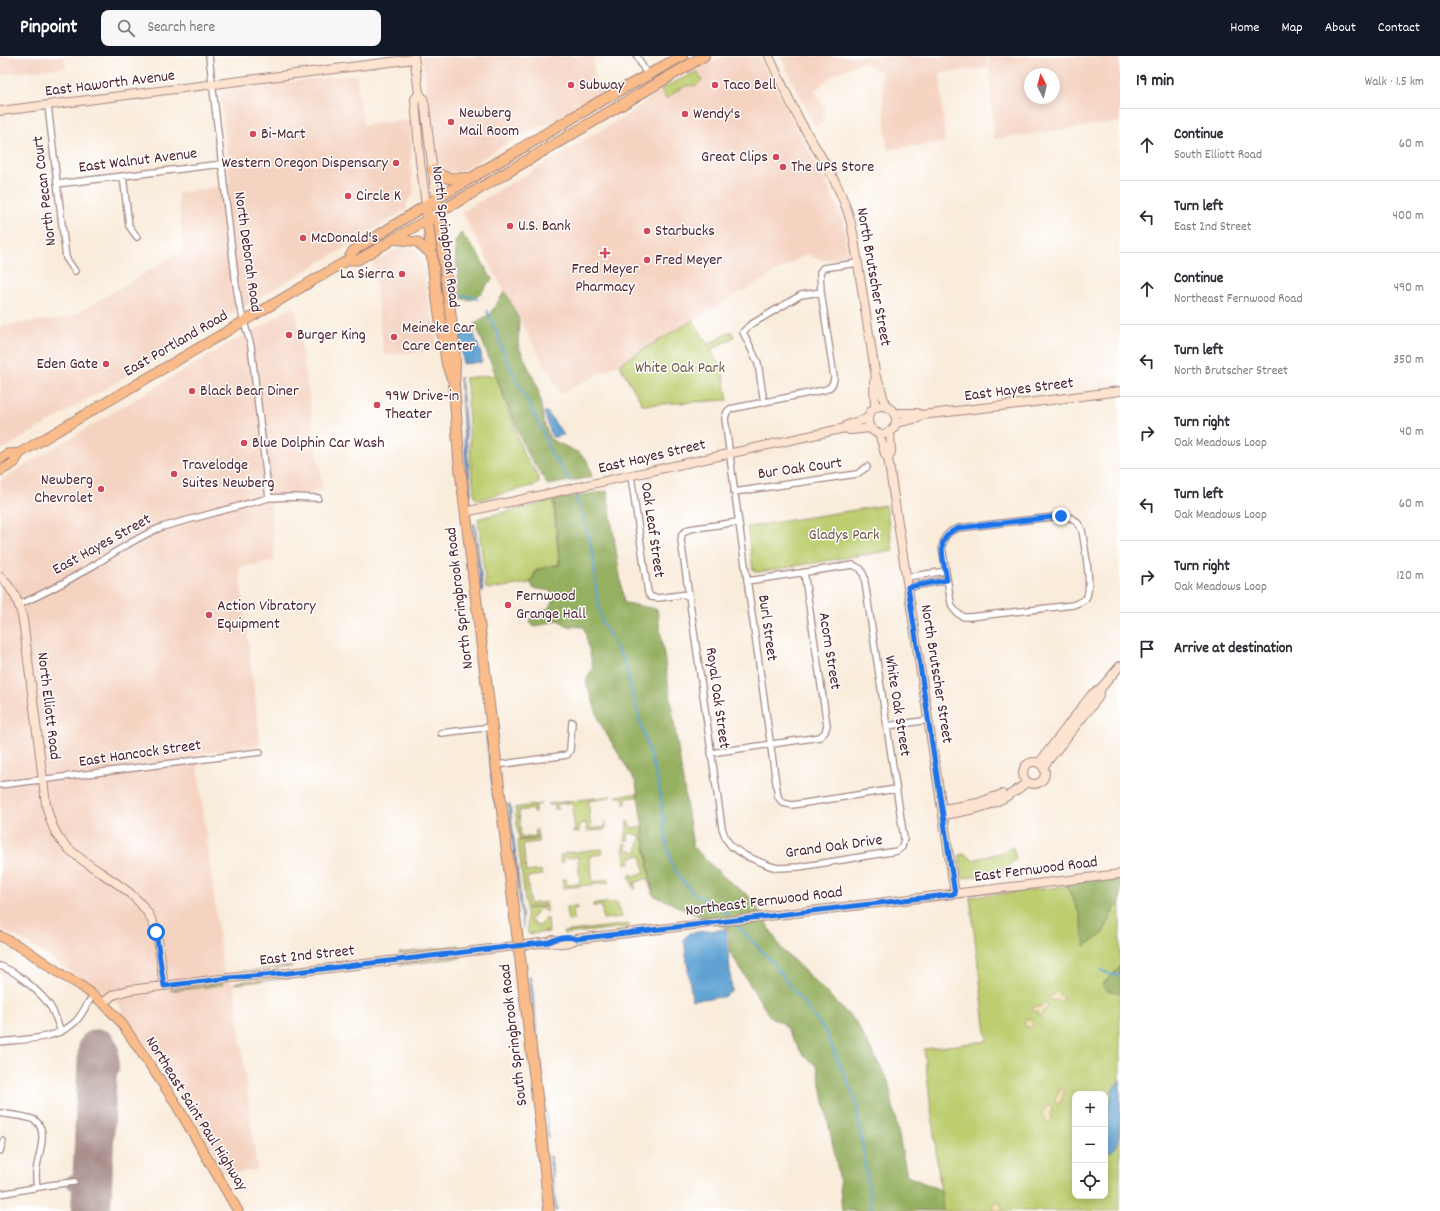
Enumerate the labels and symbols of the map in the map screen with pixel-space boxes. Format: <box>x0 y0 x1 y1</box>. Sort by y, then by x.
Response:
street label: East Haworth Avenue <box>44 65 176 103</box>
north arrow <box>1024 68 1060 104</box>
place label: Subway <box>579 74 625 97</box>
place label: Taco Bell <box>723 74 777 97</box>
marker: Subway <box>566 80 576 90</box>
marker: Taco Bell <box>710 80 720 90</box>
place label: Newberg Mail Room <box>459 102 519 143</box>
place label: Wendy's <box>693 103 741 126</box>
marker: Wendy's <box>680 109 690 119</box>
marker: Newberg Mail Room <box>446 117 456 127</box>
place label: Bi-Mart <box>261 123 306 146</box>
marker: Bi-Mart <box>248 129 258 139</box>
street label: North Pecan Court <box>27 134 63 247</box>
street label: East Walnut Avenue <box>77 142 199 180</box>
place label: Great Clips <box>701 146 768 169</box>
place label: Western Oregon Dispensary <box>221 152 389 175</box>
marker: Great Clips <box>771 152 781 162</box>
place label: The UPS Store <box>791 156 874 179</box>
marker: Western Oregon Dispensary <box>391 158 401 168</box>
marker: The UPS Store <box>778 162 788 172</box>
street label: North Springbrook Road <box>425 165 465 309</box>
place label: Circle K <box>356 185 401 208</box>
street label: North Deborah Road <box>227 190 267 314</box>
marker: Circle K <box>343 191 353 201</box>
street label: North Brutscher Street <box>850 206 897 348</box>
place label: U.S. Bank <box>518 215 571 238</box>
place label: Starbucks <box>655 220 715 243</box>
marker: U.S. Bank <box>505 221 515 231</box>
marker: Starbucks <box>642 226 652 236</box>
place label: McDonald's <box>311 227 379 250</box>
marker: McDonald's <box>298 233 308 243</box>
marker: Fred Meyer Pharmacy <box>600 248 610 258</box>
place label: Fred Meyer <box>655 249 722 272</box>
marker: Fred Meyer <box>642 255 652 265</box>
place label: Fred Meyer Pharmacy <box>571 258 639 299</box>
place label: La Sierra <box>340 263 394 286</box>
marker: La Sierra <box>397 269 407 279</box>
street label: East Portland Road <box>120 305 232 383</box>
place label: Meineke Car Care Center <box>402 317 475 358</box>
place label: Burger King <box>297 324 366 347</box>
marker: Burger King <box>284 330 294 340</box>
marker: Meineke Car Care Center <box>389 332 399 342</box>
place label: Eden Gate <box>37 353 98 376</box>
park label: White Oak Park <box>635 357 725 380</box>
marker: Eden Gate <box>101 359 111 369</box>
street label: East Hayes Street <box>963 372 1075 408</box>
place label: Black Bear Diner <box>200 380 299 403</box>
place label: 99W Drive-in Theater <box>385 385 459 426</box>
marker: Black Bear Diner <box>187 386 197 396</box>
marker: 99W Drive-in Theater <box>372 400 382 410</box>
place label: Blue Dolphin Car Wash <box>252 432 385 455</box>
street label: East Hayes Street <box>596 433 708 481</box>
marker: Blue Dolphin Car Wash <box>239 438 249 448</box>
street label: Bur Oak Court <box>756 452 844 486</box>
place label: Travelodge Suites Newberg <box>182 454 274 495</box>
place label: Newberg Chevrolet <box>34 469 93 510</box>
marker: Travelodge Suites Newberg <box>169 469 179 479</box>
street label: Oak Leaf Street <box>634 481 670 579</box>
marker: Newberg Chevrolet <box>96 484 106 494</box>
route end <box>1052 507 1070 525</box>
street label: East Hayes Street <box>49 508 156 582</box>
park label: Gladys Park <box>808 524 880 547</box>
street label: North Springbrook Road <box>440 526 480 670</box>
place label: Fernwood Grange Hall <box>516 585 586 626</box>
street label: Burl Street <box>751 593 783 663</box>
place label: Action Vibratory Equipment <box>217 595 316 636</box>
marker: Fernwood Grange Hall <box>503 600 513 610</box>
street label: North Brutscher Street <box>914 603 958 745</box>
marker: Action Vibratory Equipment <box>204 610 214 620</box>
street label: Acorn Street <box>812 611 846 691</box>
street label: Royal Oak Street <box>699 646 736 750</box>
street label: North Elliott Road <box>30 651 66 761</box>
street label: White Oak Street <box>878 654 916 758</box>
street label: East Hancock Street <box>77 734 203 774</box>
street label: Grand Oak Drive <box>784 829 884 865</box>
street label: East Fernwood Road <box>973 851 1099 889</box>
street label: Northeast Fernwood Road <box>684 881 844 923</box>
route start <box>147 923 165 941</box>
street label: East 2nd Street <box>258 940 356 972</box>
street label: South Springbrook Road <box>494 963 534 1107</box>
street label: Northeast Saint Paul Highway <box>139 1032 253 1196</box>

